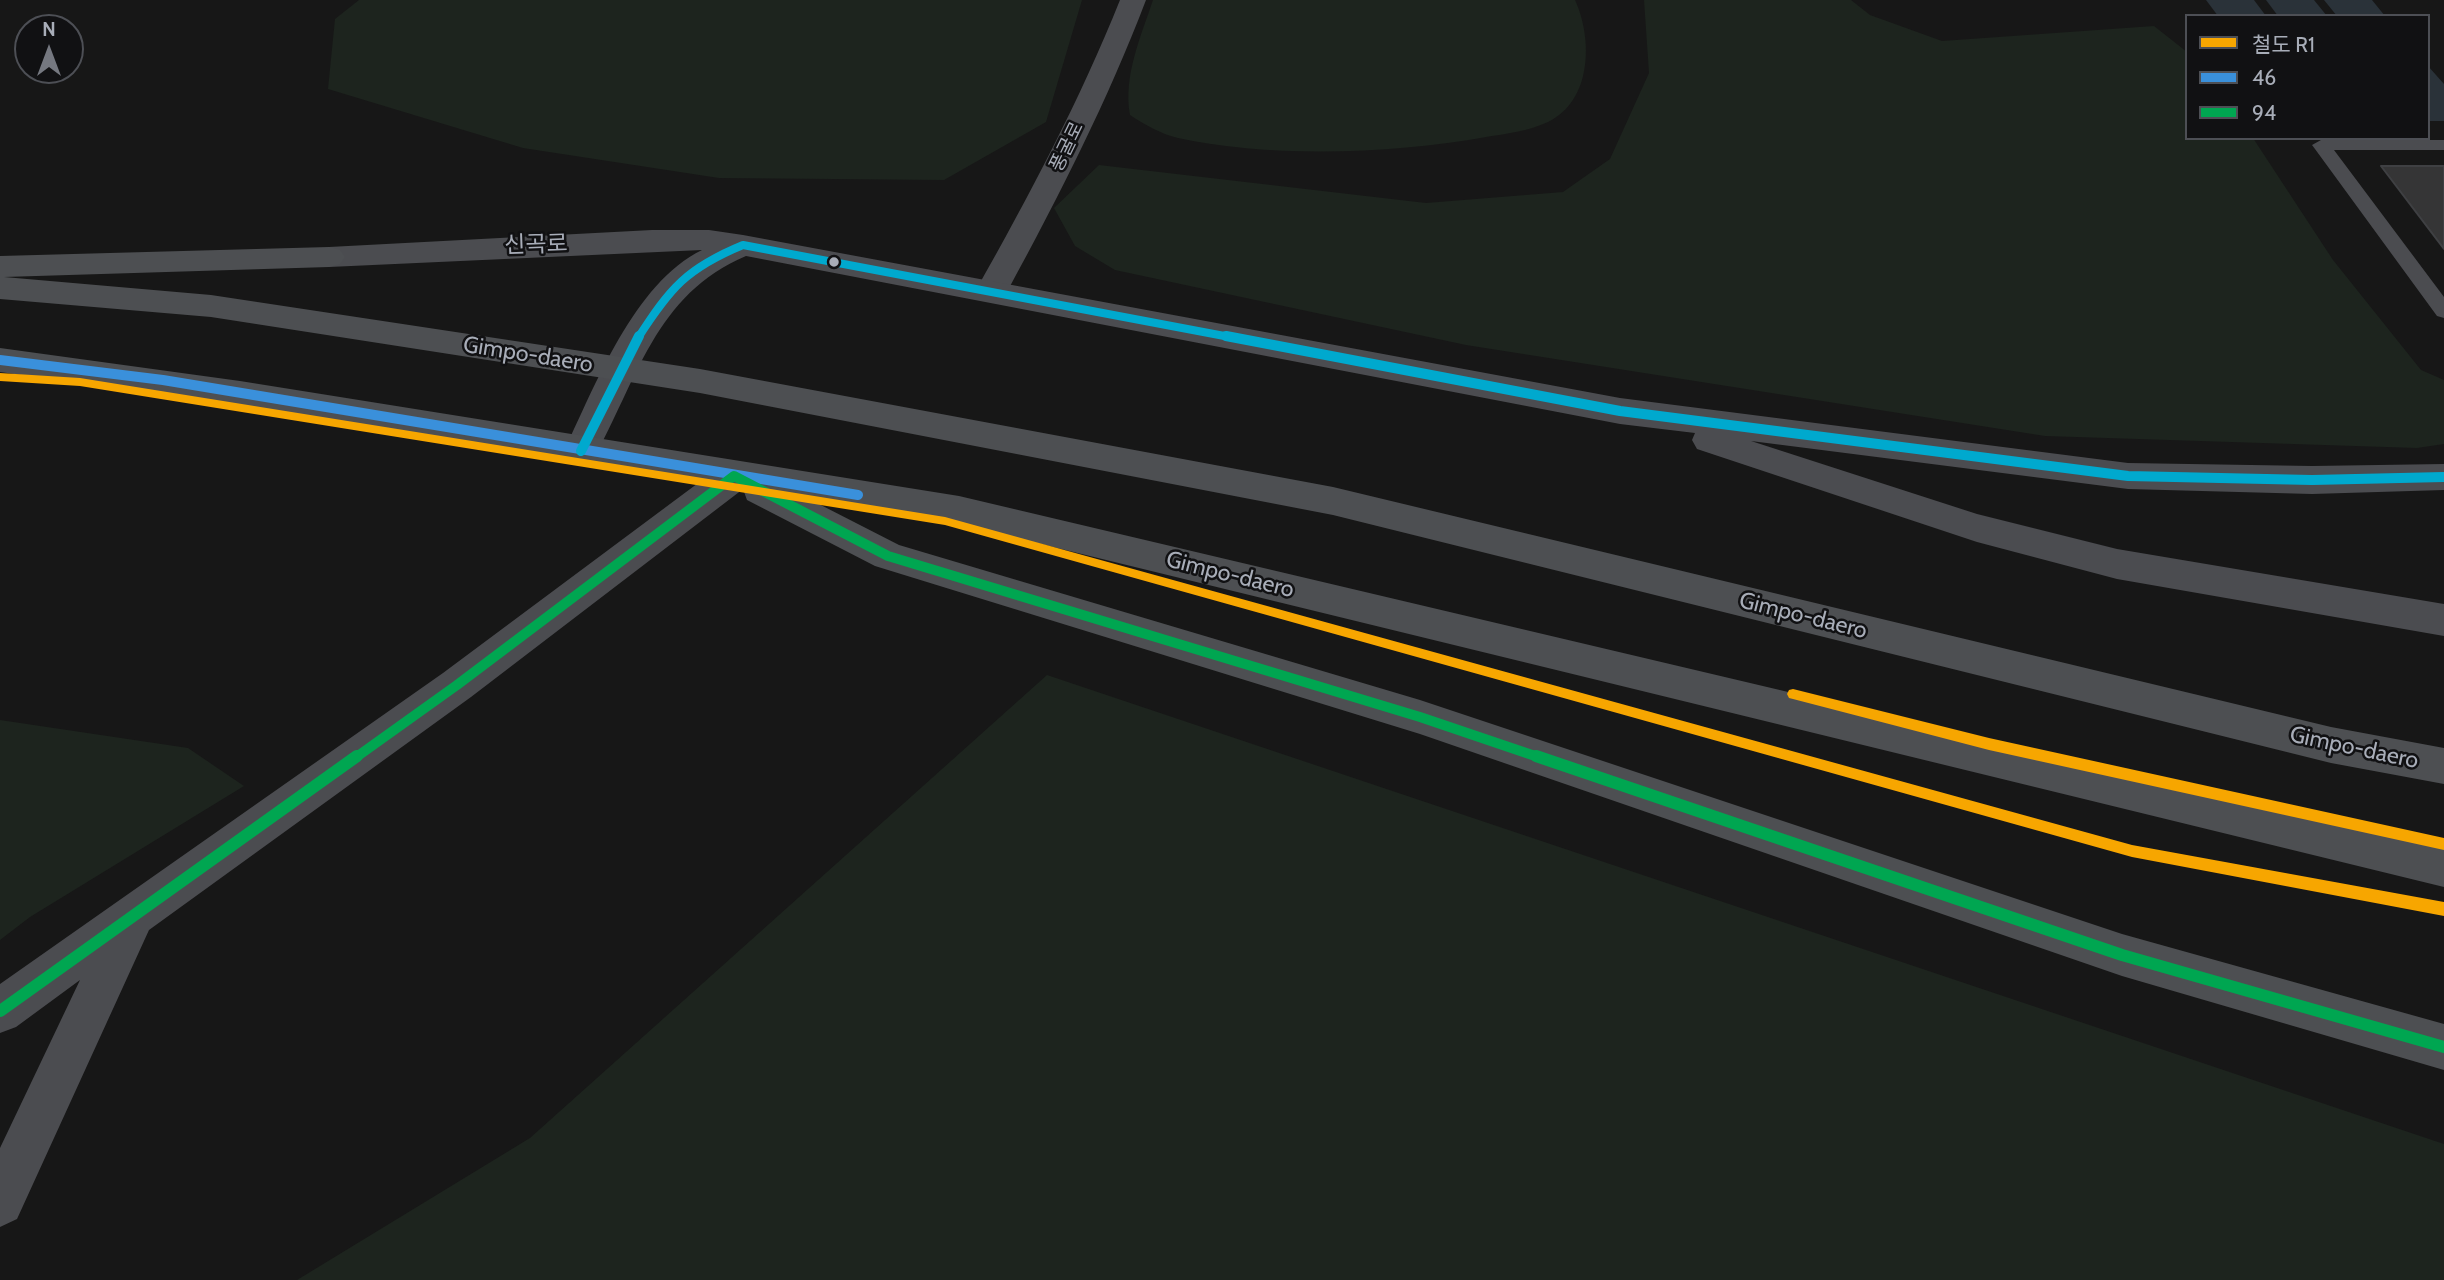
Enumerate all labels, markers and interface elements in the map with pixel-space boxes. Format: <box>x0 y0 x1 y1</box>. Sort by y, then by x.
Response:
north arrow <box>14 14 84 84</box>
legend <box>2185 14 2430 140</box>
text: N <box>42 18 56 41</box>
text: 철도 R1 <box>2252 32 2315 57</box>
text: 46 <box>2252 65 2276 90</box>
text: 94 <box>2252 100 2276 125</box>
street label: 풍굴로 <box>1045 118 1089 176</box>
street label: 신곡로 <box>504 230 568 260</box>
unlabelled marker <box>827 255 841 269</box>
street label: Gimpo-daero <box>461 331 595 379</box>
street label: Gimpo-daero <box>1163 546 1297 604</box>
street label: Gimpo-daero <box>1736 587 1870 645</box>
street label: Gimpo-daero <box>2287 721 2421 775</box>

